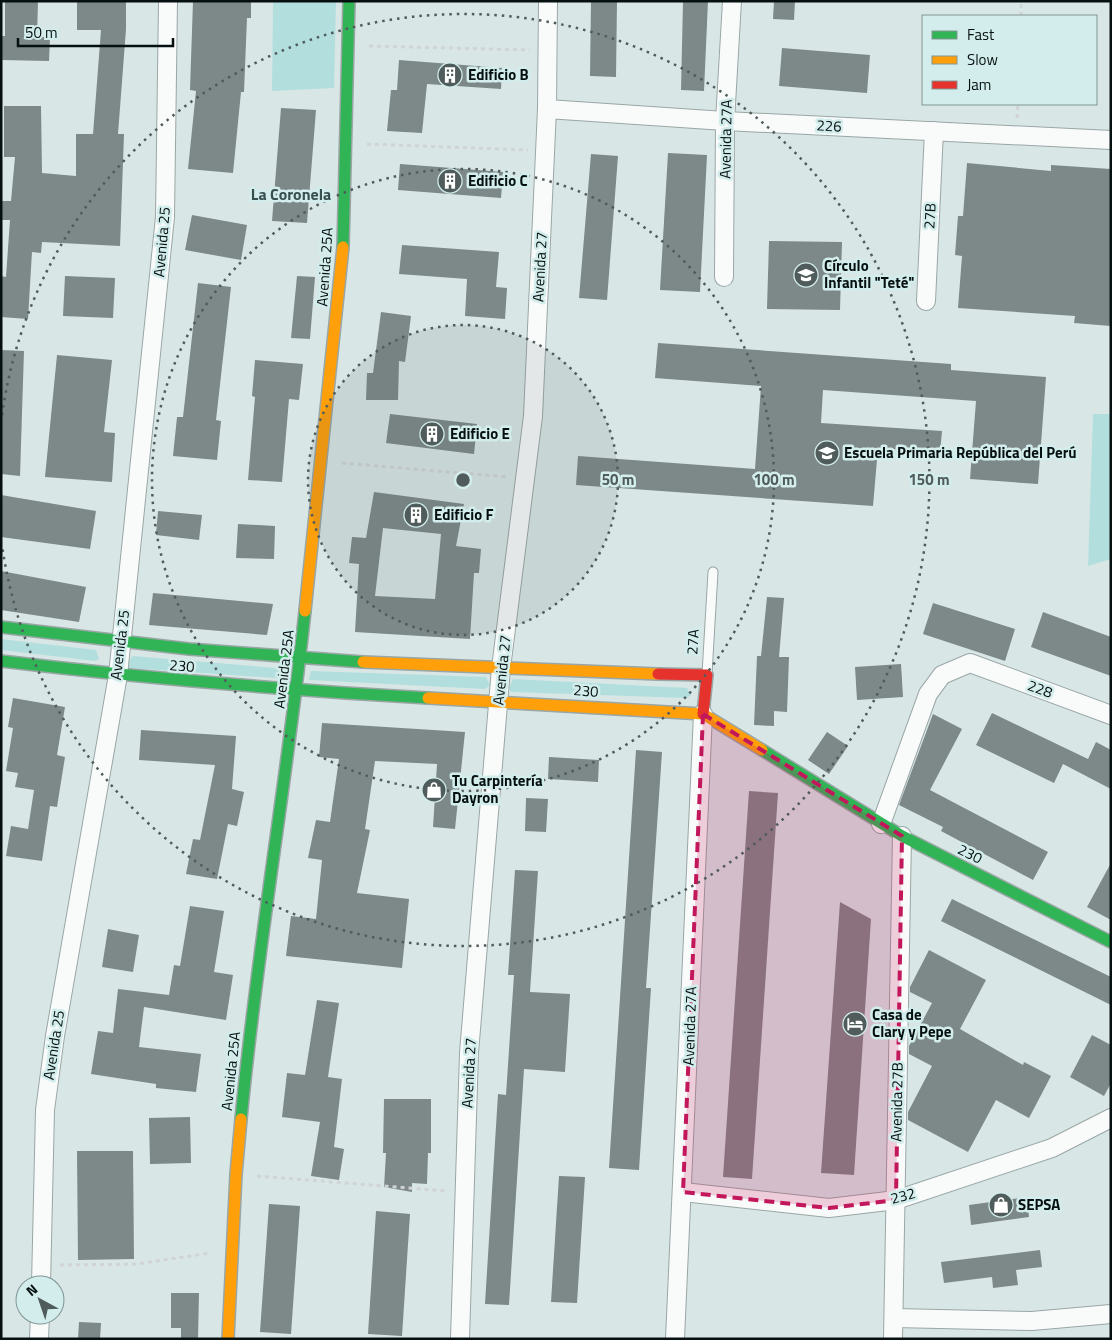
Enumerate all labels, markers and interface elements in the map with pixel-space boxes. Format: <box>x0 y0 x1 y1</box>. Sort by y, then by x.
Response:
scale bar <box>18 15 172 47</box>
legend <box>922 15 1097 105</box>
text: 50 m <box>25 21 58 44</box>
text: Fast <box>967 23 995 46</box>
text: Slow <box>967 48 998 71</box>
building icon: Edificio B <box>437 62 463 88</box>
place label: Edificio B <box>468 63 529 86</box>
text: Jam <box>967 73 991 96</box>
street label: Avenida 27A <box>713 99 738 179</box>
street label: 226 <box>816 113 842 138</box>
building icon: Edificio C <box>437 168 463 194</box>
place label: Edificio C <box>468 169 528 192</box>
district label: La Coronela <box>251 182 331 206</box>
street label: 27B <box>917 202 942 230</box>
street label: Avenida 25 <box>147 206 176 278</box>
street label: Avenida 25A <box>310 227 339 307</box>
street label: Avenida 27 <box>526 231 553 303</box>
place label: Círculo Infantil "Teté" <box>824 254 914 294</box>
school or university icon: Círculo Infantil "Teté" <box>793 262 819 288</box>
building icon: Edificio E <box>419 421 445 447</box>
place label: Edificio E <box>450 422 510 445</box>
school or university icon: Escuela Primaria República del Perú <box>814 440 840 466</box>
place label: Escuela Primaria República del Perú <box>844 441 1077 464</box>
text: 50 m <box>602 468 634 491</box>
text: 100 m <box>753 468 795 491</box>
text: 150 m <box>908 468 950 491</box>
centre of rings <box>454 471 472 489</box>
building icon: Edificio F <box>403 502 429 528</box>
place label: Edificio F <box>434 503 493 526</box>
street label: Avenida 25 <box>104 609 135 681</box>
street label: Avenida 25A <box>267 628 300 710</box>
street label: 27A <box>680 628 705 655</box>
street label: Avenida 27 <box>486 634 517 706</box>
street label: 230 <box>168 653 196 678</box>
street label: 228 <box>1024 673 1056 704</box>
street label: 230 <box>573 678 599 703</box>
place label: Tu Carpintería Dayron <box>452 769 543 809</box>
shop icon: Tu Carpintería Dayron <box>421 777 447 803</box>
street label: 230 <box>954 838 987 870</box>
street label: Avenida 27A <box>677 986 702 1066</box>
place label: Casa de Clary y Pepe <box>872 1003 952 1043</box>
street label: Avenida 25 <box>37 1008 70 1081</box>
hotel icon: Casa de Clary y Pepe <box>842 1011 868 1037</box>
street label: Avenida 25A <box>215 1030 246 1112</box>
street label: Avenida 27 <box>455 1037 482 1109</box>
street label: Avenida 27B <box>884 1062 909 1142</box>
street label: 232 <box>888 1181 918 1210</box>
shop icon: SEPSA <box>988 1192 1014 1218</box>
place label: SEPSA <box>1018 1193 1060 1216</box>
north arrow <box>15 1275 65 1325</box>
text: N <box>21 1278 42 1301</box>

